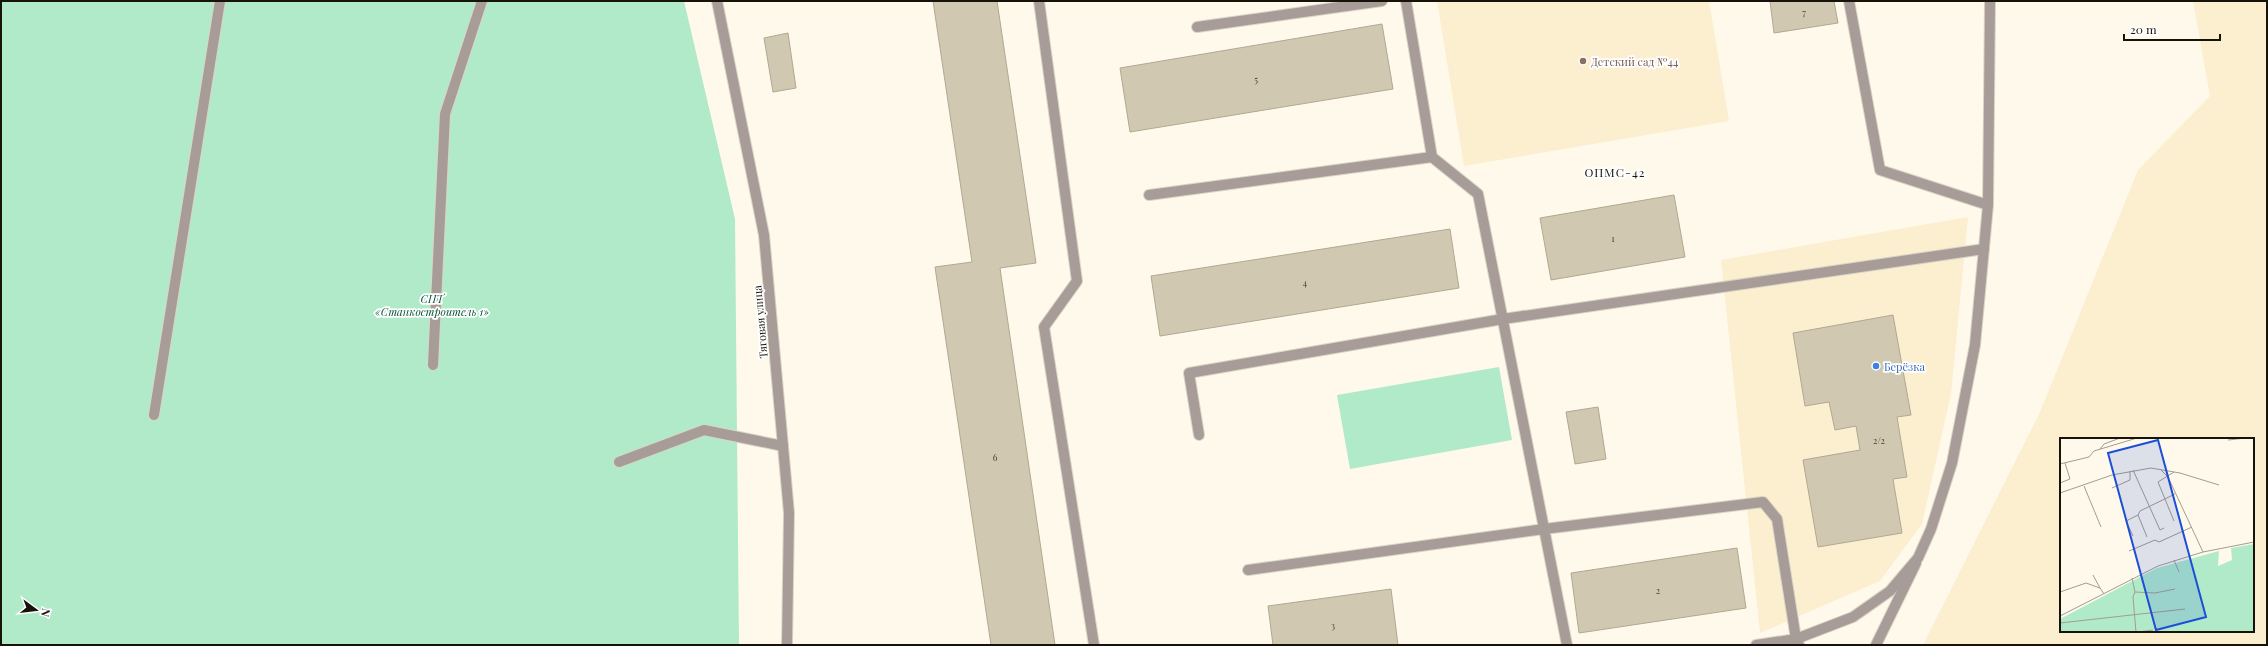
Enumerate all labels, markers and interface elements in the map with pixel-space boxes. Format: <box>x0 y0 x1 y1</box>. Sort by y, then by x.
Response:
house number: 7 <box>1802 6 1806 18</box>
scale bar <box>2124 16 2220 42</box>
text: 20 m <box>2130 21 2157 37</box>
place label: Детский сад №44 <box>1591 54 1679 69</box>
marker: Детский сад №44 <box>1578 56 1588 66</box>
house number: 5 <box>1254 73 1258 85</box>
district label: ОПМС-42 <box>1584 164 1646 180</box>
house number: 1 <box>1611 232 1615 244</box>
house number: 4 <box>1303 276 1308 288</box>
street label: Тяговая улица <box>749 284 771 359</box>
park label: СНТ «Станкостроитель 1» <box>375 291 489 319</box>
place label: Берёзка <box>1884 359 1926 374</box>
marker: Берёзка <box>1871 361 1881 371</box>
house number: 2/2 <box>1873 434 1885 446</box>
inset map <box>2060 438 2254 632</box>
house number: 6 <box>993 451 998 463</box>
house number: 2 <box>1656 584 1660 596</box>
north arrow <box>16 590 56 630</box>
text: N <box>38 607 54 619</box>
house number: 3 <box>1331 619 1335 631</box>

